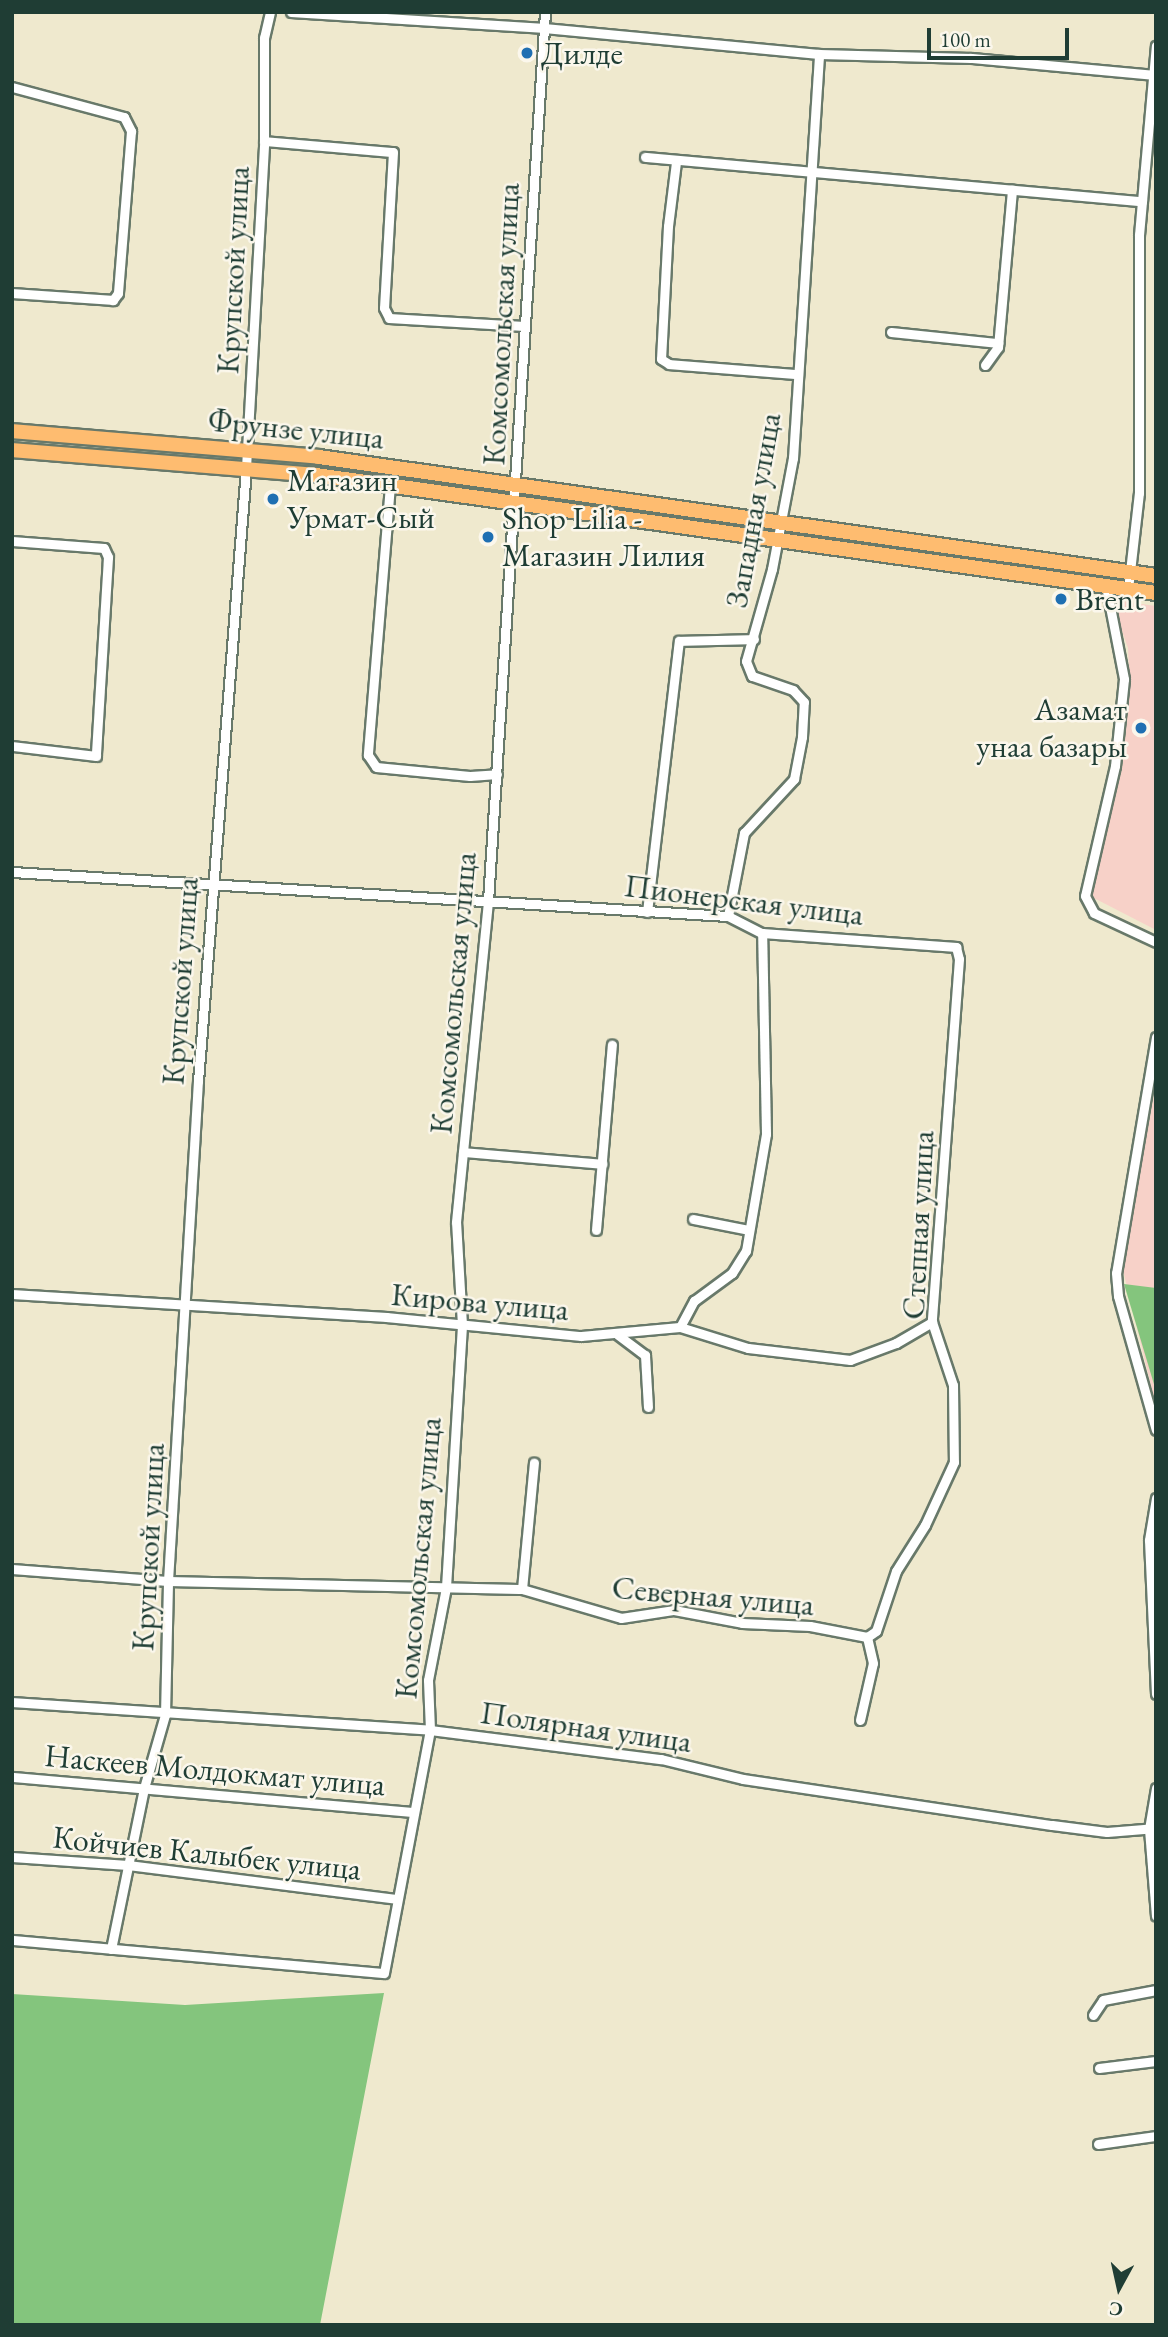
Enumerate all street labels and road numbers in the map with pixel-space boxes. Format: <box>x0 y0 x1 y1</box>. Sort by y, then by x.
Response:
street label: Крупской улица <box>208 165 258 375</box>
street label: Комсомольская улица <box>474 182 528 466</box>
street label: Фрунзе улица <box>206 401 386 457</box>
street label: Западная улица <box>717 409 789 611</box>
street label: Комсомольская улица <box>422 850 484 1136</box>
street label: Пионерская улица <box>622 866 866 934</box>
street label: Крупской улица <box>154 876 206 1086</box>
street label: Степная улица <box>894 1129 942 1321</box>
street label: Кирова улица <box>390 1275 570 1329</box>
street label: Комсомольская улица <box>387 1415 449 1701</box>
street label: Крупской улица <box>123 1442 173 1652</box>
street label: Северная улица <box>610 1568 816 1624</box>
street label: Полярная улица <box>478 1693 694 1761</box>
street label: Наскеев Молдокмат улица <box>43 1736 387 1804</box>
street label: Койчиев Калыбек улица <box>51 1818 363 1888</box>

